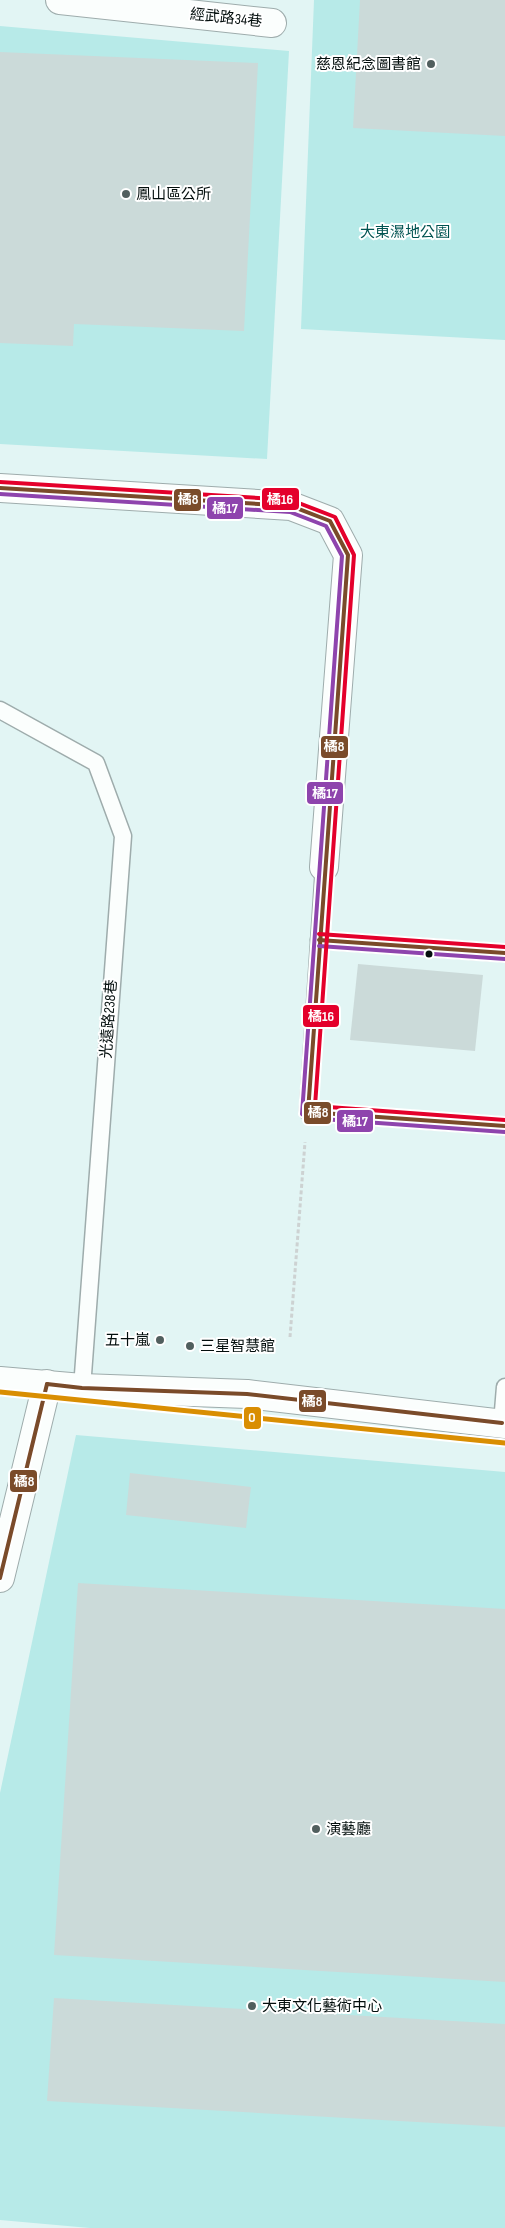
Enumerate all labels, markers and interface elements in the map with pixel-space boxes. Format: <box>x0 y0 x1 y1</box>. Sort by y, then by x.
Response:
street label: 經武路34巷 <box>189 5 263 31</box>
place label: 慈恩紀念圖書館 <box>316 55 421 74</box>
marker: 慈恩紀念圖書館 <box>425 58 437 70</box>
place label: 鳳山區公所 <box>136 185 211 204</box>
marker: 鳳山區公所 <box>120 188 132 200</box>
park label: 大東濕地公園 <box>360 223 450 242</box>
line badge: 橘16 <box>261 487 300 511</box>
line badge: 橘8 <box>173 488 202 512</box>
text: 橘8 <box>178 491 199 508</box>
text: 橘16 <box>267 491 293 508</box>
line badge: 橘17 <box>206 496 244 520</box>
text: 橘17 <box>212 500 239 517</box>
line badge: 橘8 <box>320 735 349 759</box>
text: 橘8 <box>324 738 345 755</box>
line badge: 橘17 <box>306 781 344 805</box>
text: 橘17 <box>312 785 339 802</box>
unlabelled marker <box>424 949 434 959</box>
street label: 光遠路238巷 <box>97 979 121 1059</box>
line badge: 橘16 <box>302 1004 340 1028</box>
text: 橘16 <box>308 1008 334 1025</box>
line badge: 橘8 <box>303 1101 332 1125</box>
text: 橘8 <box>308 1104 329 1121</box>
line badge: 橘17 <box>336 1109 374 1133</box>
text: 橘17 <box>342 1113 369 1130</box>
place label: 五十嵐 <box>105 1331 150 1350</box>
marker: 五十嵐 <box>154 1334 166 1346</box>
place label: 三星智慧館 <box>200 1337 275 1356</box>
marker: 三星智慧館 <box>184 1340 196 1352</box>
line badge: 橘8 <box>298 1389 327 1413</box>
text: 橘8 <box>302 1393 323 1410</box>
line badge: O <box>243 1406 262 1430</box>
text: O <box>248 1409 256 1426</box>
line badge: 橘8 <box>9 1469 38 1493</box>
text: 橘8 <box>14 1473 35 1490</box>
place label: 演藝廳 <box>326 1820 371 1839</box>
marker: 演藝廳 <box>310 1823 322 1835</box>
place label: 大東文化藝術中心 <box>262 1997 382 2016</box>
marker: 大東文化藝術中心 <box>246 2000 258 2012</box>

